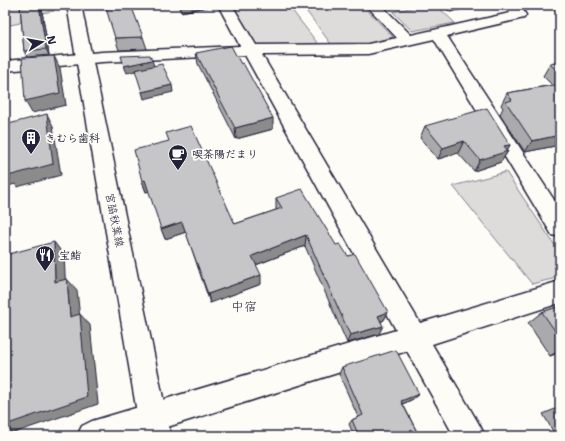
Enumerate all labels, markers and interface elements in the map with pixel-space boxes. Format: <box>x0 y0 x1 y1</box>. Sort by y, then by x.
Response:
north arrow <box>22 22 62 62</box>
text: N <box>43 34 60 46</box>
building icon: きむら歯科 <box>20 127 42 155</box>
place label: きむら歯科 <box>45 131 100 146</box>
cafe icon: 喫茶陽だまり <box>167 143 189 171</box>
place label: 喫茶陽だまり <box>192 147 258 162</box>
street label: 宮脇秋葉線 <box>102 192 127 249</box>
restaurant icon: 宝鮨 <box>34 244 56 272</box>
place label: 宝鮨 <box>59 248 81 263</box>
district label: 中宿 <box>231 298 257 315</box>

